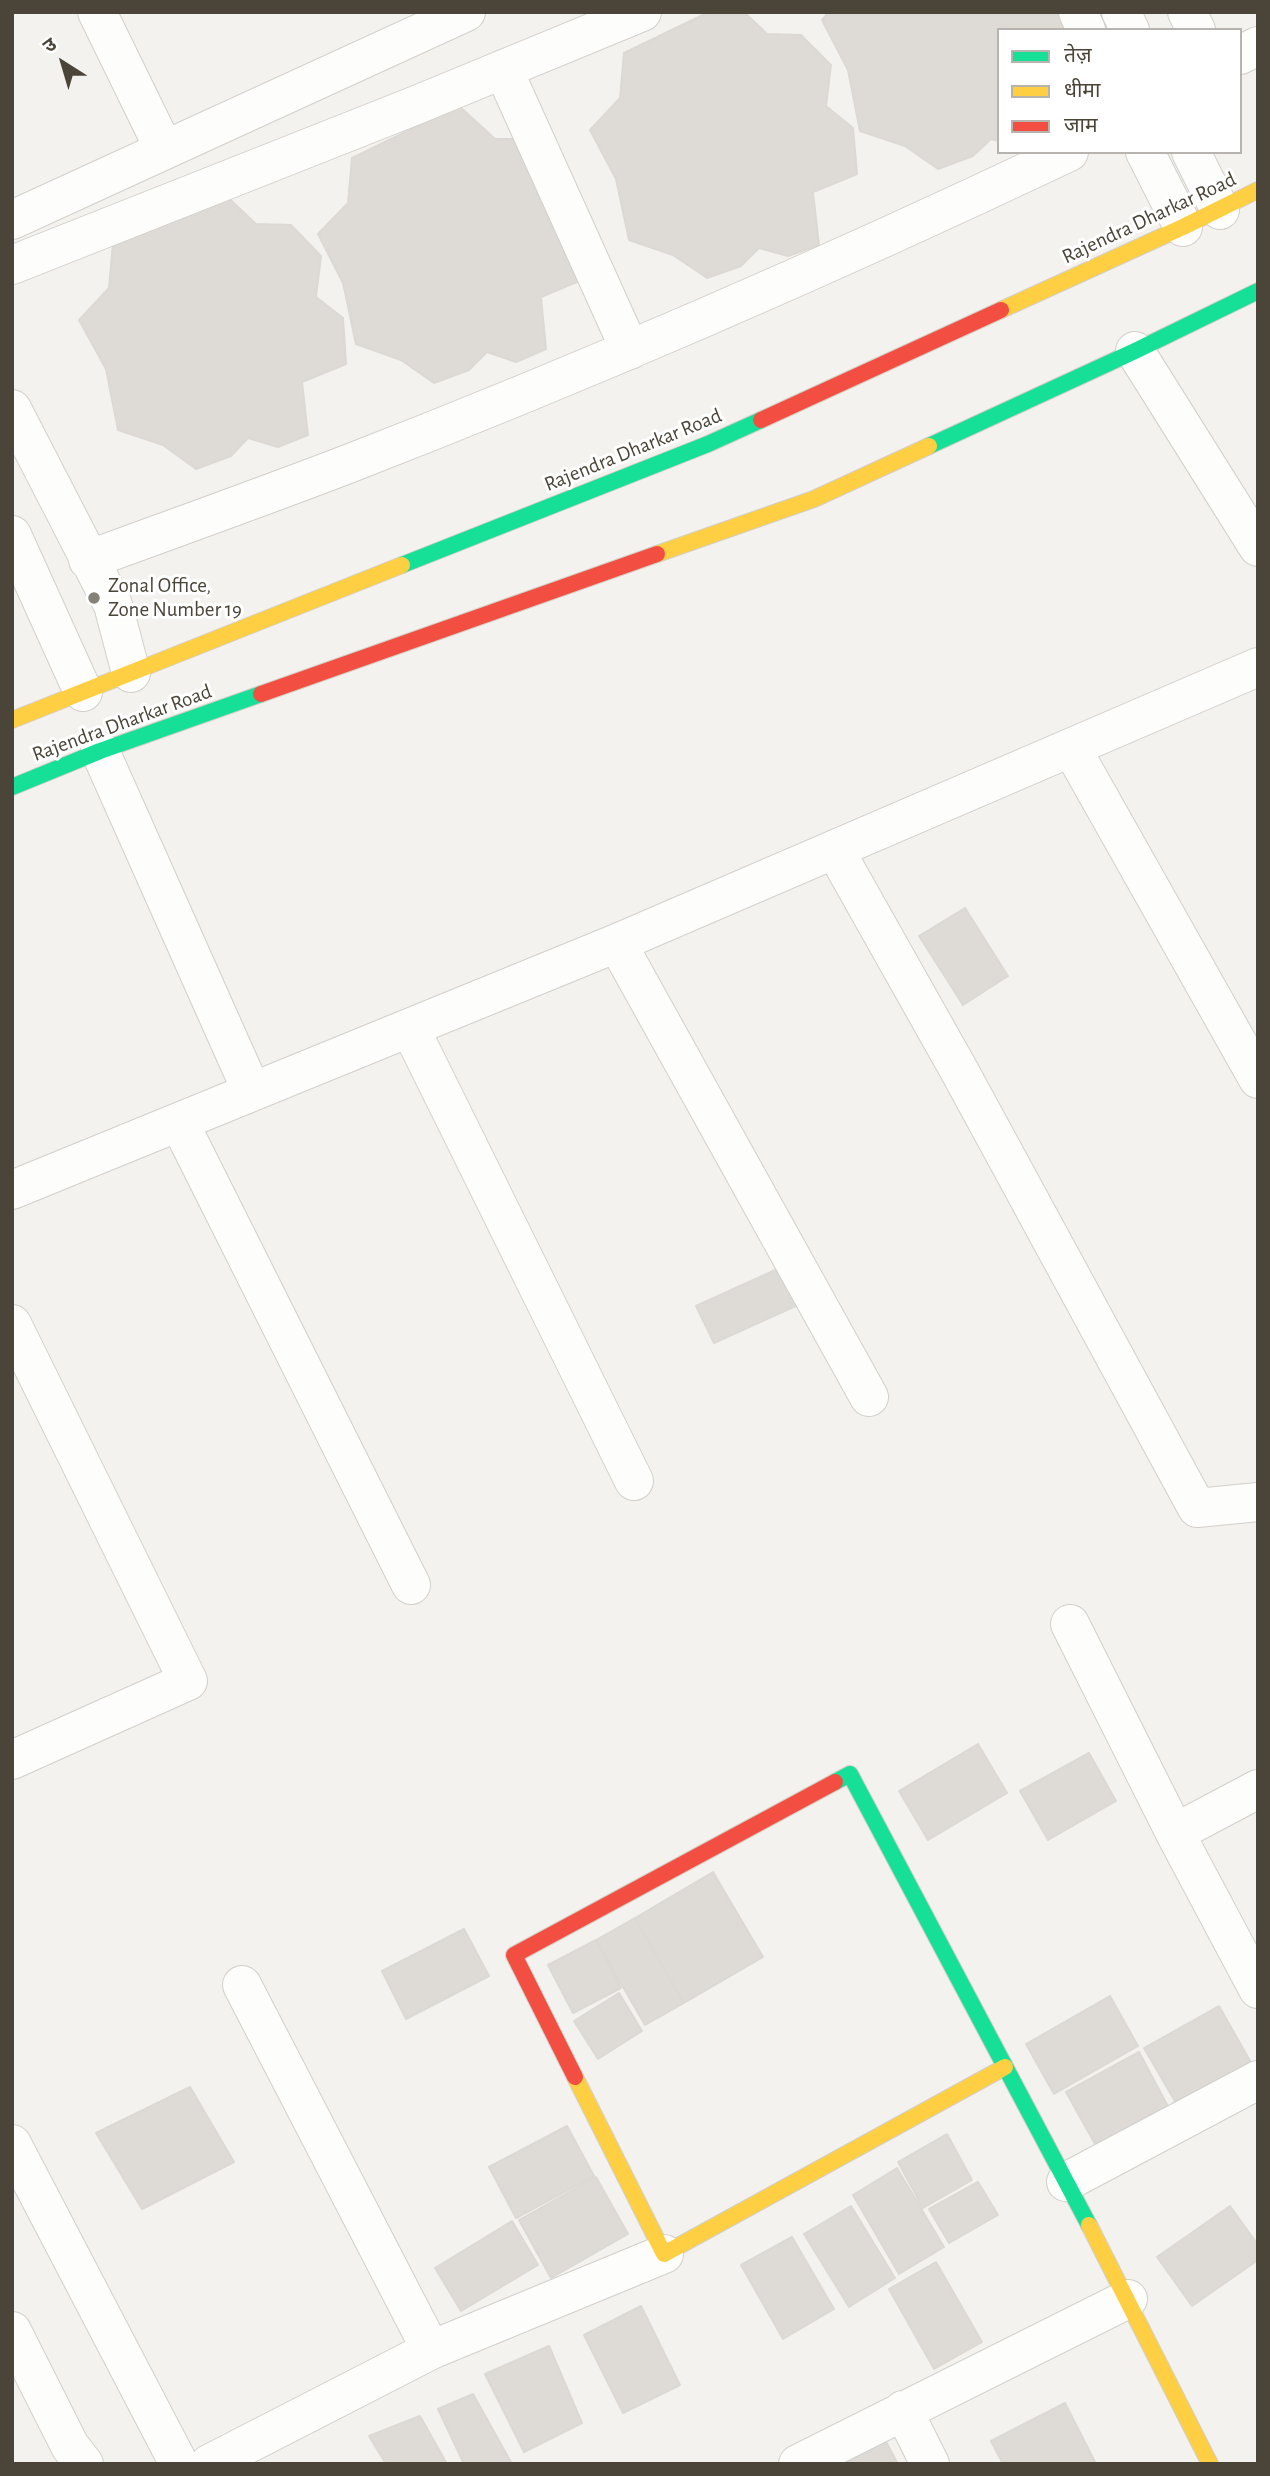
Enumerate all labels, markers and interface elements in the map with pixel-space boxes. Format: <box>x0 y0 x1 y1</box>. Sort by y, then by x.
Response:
north arrow <box>28 28 98 98</box>
legend <box>997 28 1242 154</box>
text: उ <box>40 35 60 57</box>
text: तेज़ <box>1064 45 1092 66</box>
text: धीमा <box>1064 80 1100 101</box>
text: जाम <box>1064 115 1098 136</box>
street label: Rajendra Dharkar Road <box>1058 167 1240 269</box>
street label: Rajendra Dharkar Road <box>541 403 725 497</box>
place label: Zonal Office, Zone Number 19 <box>108 573 242 623</box>
marker: Zonal Office, Zone Number 19 <box>86 590 102 606</box>
street label: Rajendra Dharkar Road <box>29 679 215 767</box>

